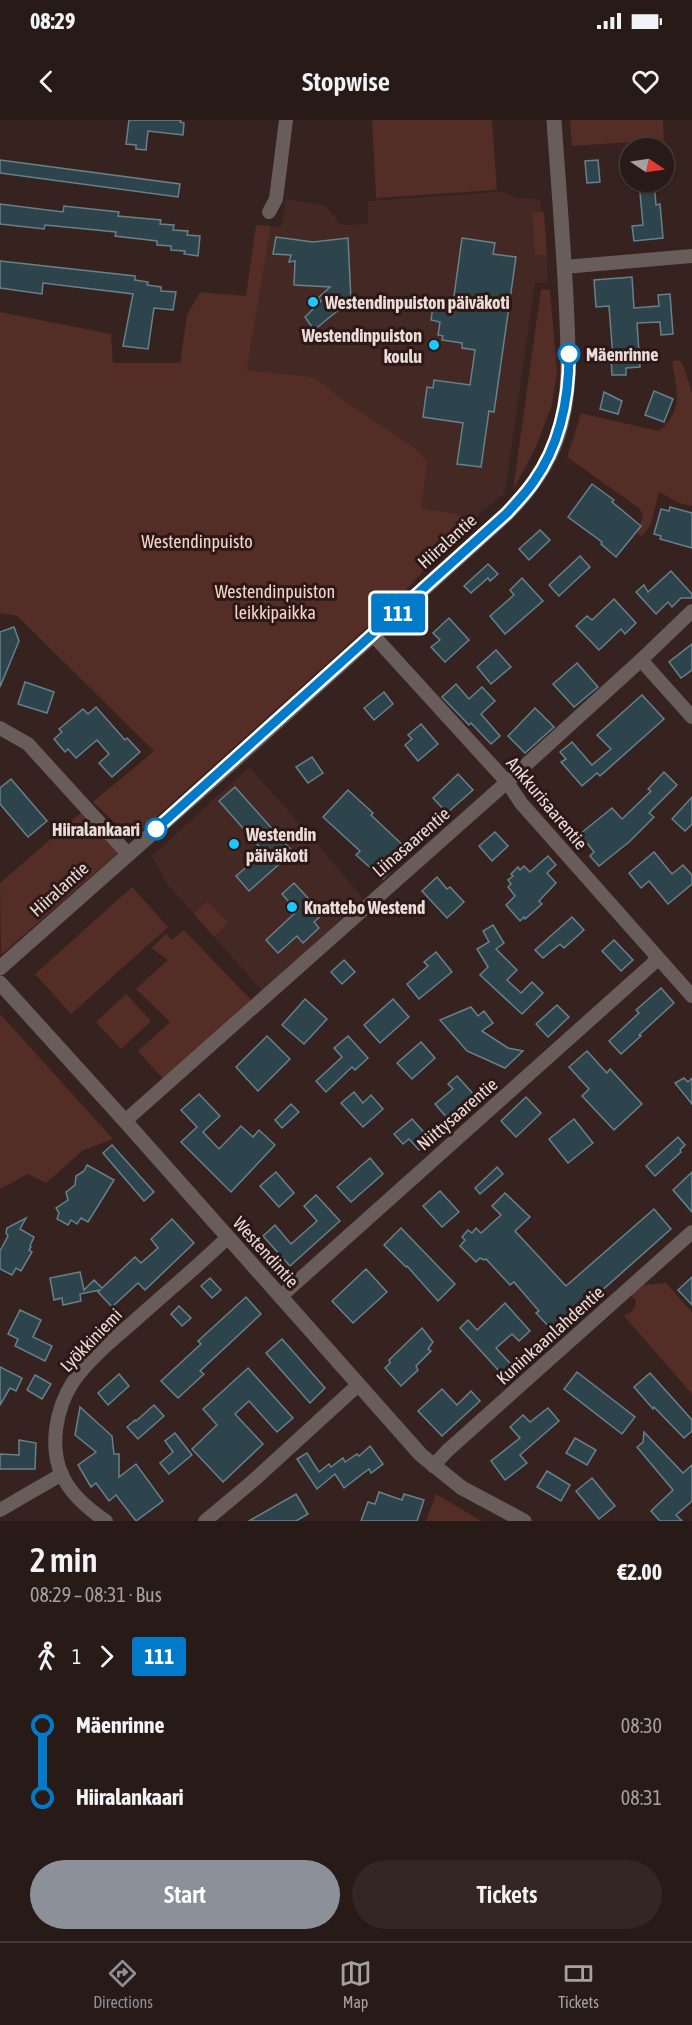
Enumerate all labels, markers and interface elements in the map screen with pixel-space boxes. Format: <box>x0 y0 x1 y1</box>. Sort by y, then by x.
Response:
text: 08:29 <box>30 8 75 34</box>
icon: back <box>30 65 63 98</box>
icon: heart <box>629 65 662 98</box>
text: Stopwise <box>302 66 390 97</box>
north arrow <box>620 138 674 192</box>
map controls <box>620 138 674 192</box>
place label: Westendinpuiston päiväkoti <box>324 292 510 313</box>
marker: Westendinpuiston päiväkoti <box>306 295 320 309</box>
place label: Westendinpuiston koulu <box>301 325 422 367</box>
marker: Westendinpuiston koulu <box>427 338 441 352</box>
marker: Mäenrinne <box>558 343 580 365</box>
place label: Mäenrinne <box>586 344 658 365</box>
street label: Hiiralantie <box>413 509 481 573</box>
park label: Westendinpuisto <box>141 531 253 552</box>
park label: Westendinpuiston leikkipaikka <box>215 581 335 623</box>
line badge: 111 <box>364 594 432 632</box>
text: 111 <box>383 601 413 625</box>
street label: Ankkurisaarentie <box>502 752 592 854</box>
street label: Liinasaarentie <box>368 803 454 881</box>
marker: Hiiralankaari <box>145 818 167 840</box>
place label: Hiiralankaari <box>52 819 140 840</box>
place label: Westendin päiväkoti <box>245 824 317 866</box>
marker: Westendin päiväkoti <box>227 837 241 851</box>
street label: Hiiralantie <box>25 857 93 921</box>
place label: Knattebo Westend <box>304 897 425 918</box>
marker: Knattebo Westend <box>285 900 299 914</box>
street label: Niittysaarentie <box>413 1073 501 1155</box>
street label: Westendintie <box>229 1212 303 1292</box>
street label: Kuninkaanlahdentie <box>492 1281 608 1389</box>
street label: Lyökkiniemi <box>56 1304 126 1376</box>
text: 2 min <box>30 1541 97 1579</box>
text: €2.00 <box>617 1559 662 1585</box>
text: 08:29 – 08:31 · Bus <box>30 1583 162 1606</box>
icon: walk <box>30 1640 63 1673</box>
icon: forward <box>90 1640 123 1673</box>
text: 111 <box>144 1644 174 1668</box>
text: 1 <box>72 1645 81 1668</box>
text: Mäenrinne <box>76 1712 165 1738</box>
text: 08:30 <box>621 1714 662 1737</box>
text: Hiiralankaari <box>76 1784 184 1810</box>
text: 08:31 <box>621 1786 662 1809</box>
button: Start <box>30 1860 340 1929</box>
button: Tickets <box>352 1860 662 1929</box>
tab: Directions <box>93 1957 153 2011</box>
tab: Map <box>339 1957 372 2011</box>
tab: Tickets <box>558 1957 599 2011</box>

